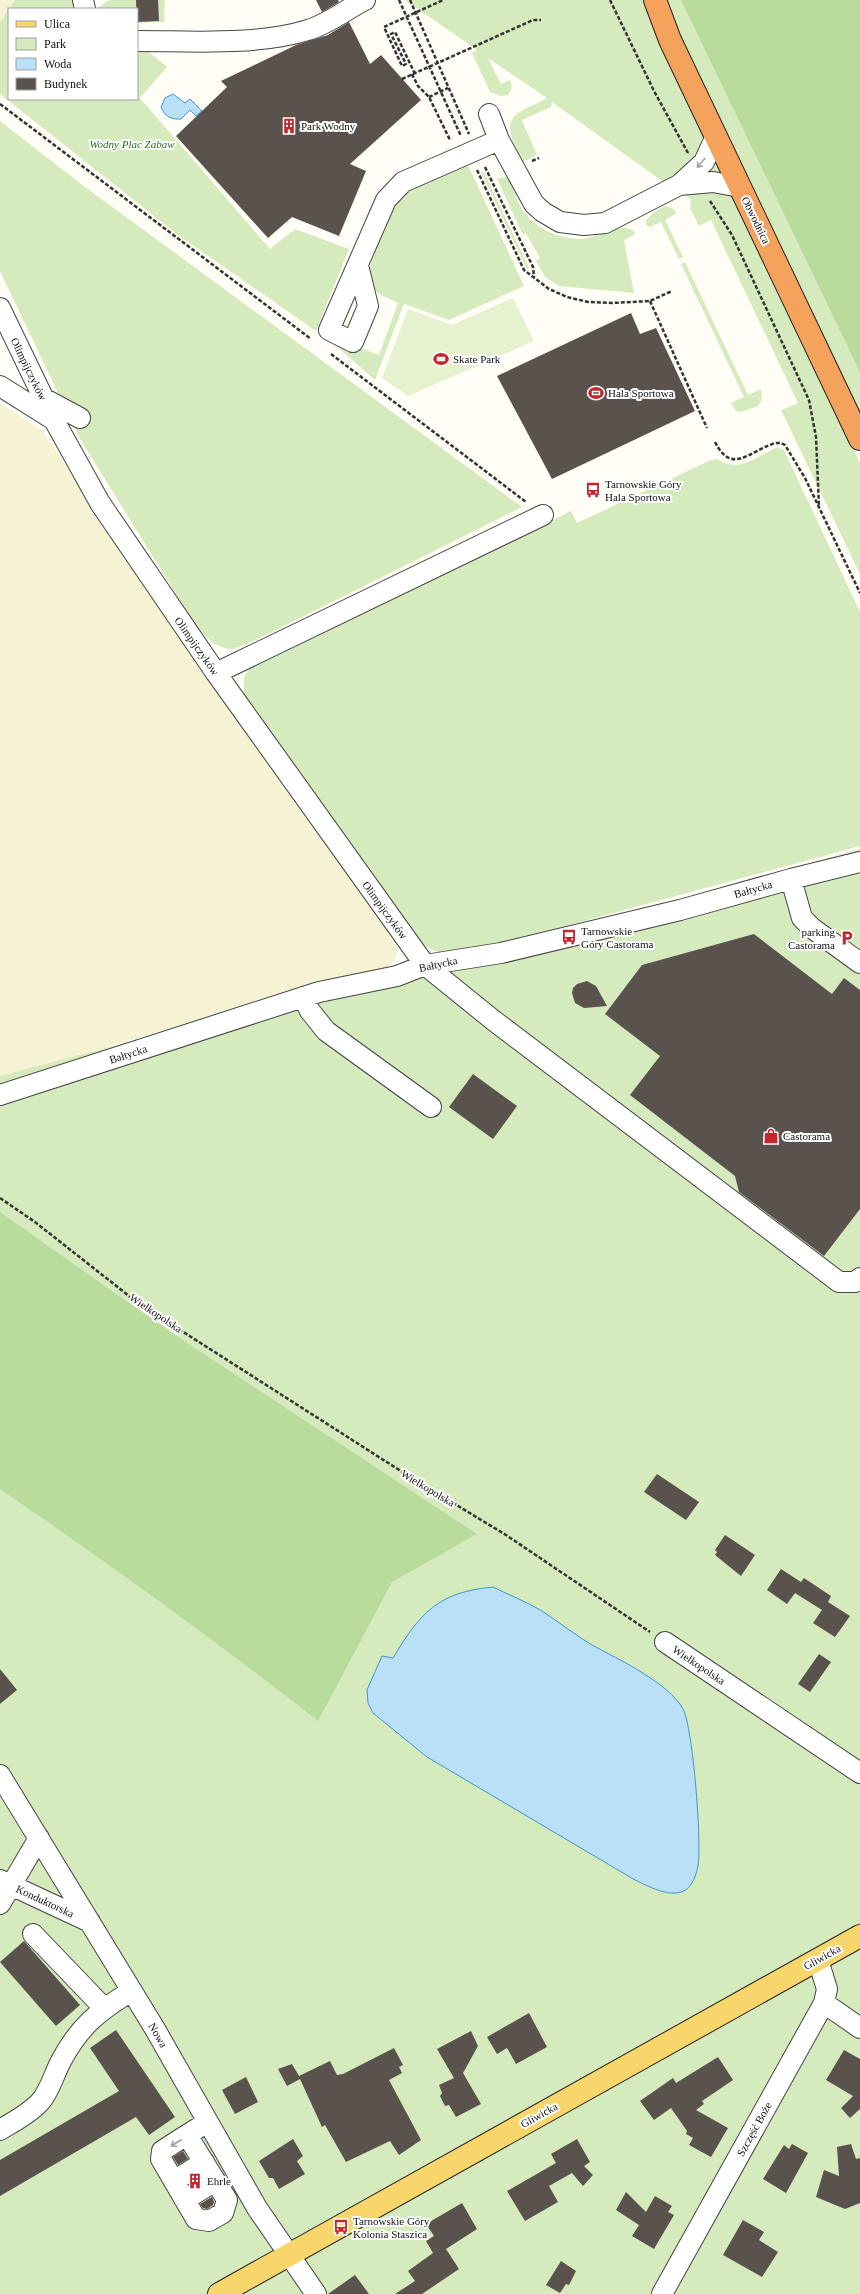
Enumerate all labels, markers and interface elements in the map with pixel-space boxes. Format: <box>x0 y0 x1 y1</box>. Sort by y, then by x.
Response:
legend <box>8 8 138 100</box>
text: Ulica <box>44 17 71 31</box>
text: Park <box>44 37 66 51</box>
text: Woda <box>44 57 72 71</box>
text: Budynek <box>44 77 87 91</box>
building icon: Park Wodny <box>280 117 298 135</box>
place label: Park Wodny <box>301 120 356 132</box>
park label: Wodny Plac Zabaw <box>89 138 175 150</box>
one-way arrow <box>696 158 705 168</box>
street label: Obwodnica <box>739 195 773 246</box>
street label: Olimpijczyków <box>9 336 49 402</box>
sports icon: Skate Park <box>432 350 450 368</box>
place label: Skate Park <box>453 353 501 365</box>
sports icon: Hala Sportowa <box>587 384 605 402</box>
place label: Hala Sportowa <box>608 387 674 399</box>
place label: Tarnowskie Góry Hala Sportowa <box>605 478 682 503</box>
bus stop icon: Tarnowskie Góry Hala Sportowa <box>584 481 602 499</box>
street label: Olimpijczyków <box>172 615 222 678</box>
street label: Bałtycka <box>733 878 774 900</box>
street label: Olimpijczyków <box>360 879 410 941</box>
place label: Tarnowskie Góry Castorama <box>581 925 654 950</box>
place label: parking Castorama <box>788 926 835 951</box>
bus stop icon: Tarnowskie Góry Castorama <box>560 928 578 946</box>
parking icon: parking Castorama <box>838 929 856 947</box>
street label: Bałtycka <box>418 954 458 974</box>
street label: Bałtycka <box>108 1042 149 1066</box>
shop icon: Castorama <box>762 1127 780 1145</box>
place label: Castorama <box>783 1130 830 1142</box>
street label: Wielkopolska <box>128 1291 185 1335</box>
street label: Wielkopolska <box>399 1467 457 1509</box>
street label: Wielkopolska <box>671 1643 728 1687</box>
street label: Konduktorska <box>14 1882 76 1920</box>
street label: Gliwicka <box>801 1942 843 1972</box>
street label: Nowa <box>146 2021 170 2049</box>
street label: Gliwicka <box>518 2100 560 2130</box>
street label: Szczęść Boże <box>734 2100 774 2158</box>
one-way arrow <box>170 2138 181 2147</box>
building icon: Ehrle <box>186 2172 204 2190</box>
place label: Ehrle <box>207 2175 231 2187</box>
place label: Tarnowskie Góry Kolonia Staszica <box>353 2215 430 2240</box>
bus stop icon: Tarnowskie Góry Kolonia Staszica <box>332 2218 350 2236</box>

